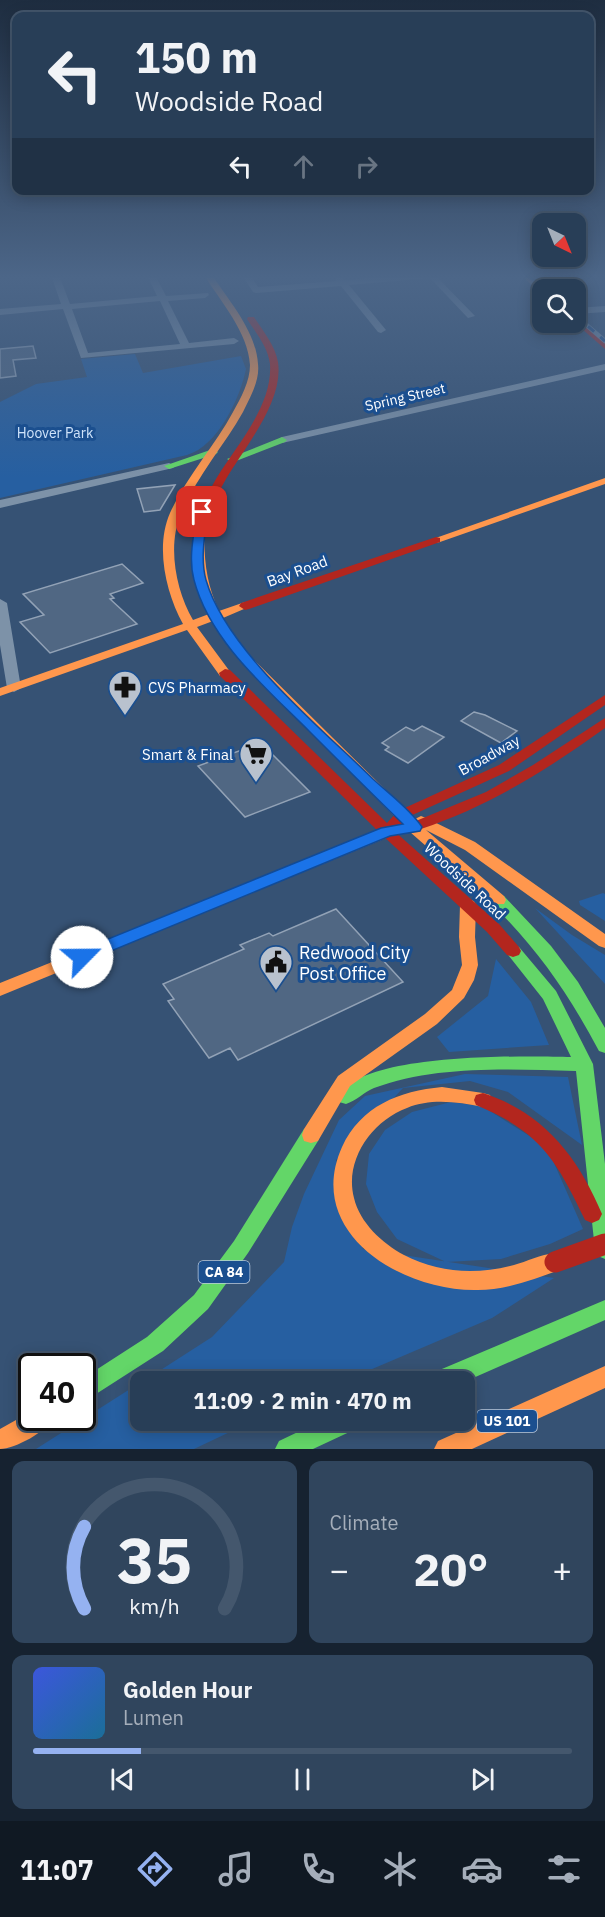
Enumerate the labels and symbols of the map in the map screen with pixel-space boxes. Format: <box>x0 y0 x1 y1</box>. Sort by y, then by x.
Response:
north arrow <box>532 213 586 267</box>
street label: Spring Street <box>363 379 447 415</box>
park label: Hoover Park <box>17 424 94 442</box>
pin <box>176 486 227 537</box>
street label: Bay Road <box>264 551 330 591</box>
pharmacy icon: CVS Pharmacy <box>107 669 143 716</box>
place label: CVS Pharmacy <box>148 678 246 697</box>
street label: Broadway <box>455 730 523 780</box>
supermarket icon: Smart & Final <box>238 736 274 783</box>
place label: Smart & Final <box>142 745 233 764</box>
street label: Woodside Road <box>420 838 510 924</box>
position arrow <box>50 925 114 989</box>
place label: Redwood City Post Office <box>299 941 410 985</box>
public building icon: Redwood City Post Office <box>258 944 294 991</box>
road number: CA 84 <box>198 1261 250 1283</box>
speed limit sign: 40 <box>18 1353 96 1431</box>
road number: US 101 <box>477 1410 537 1432</box>

